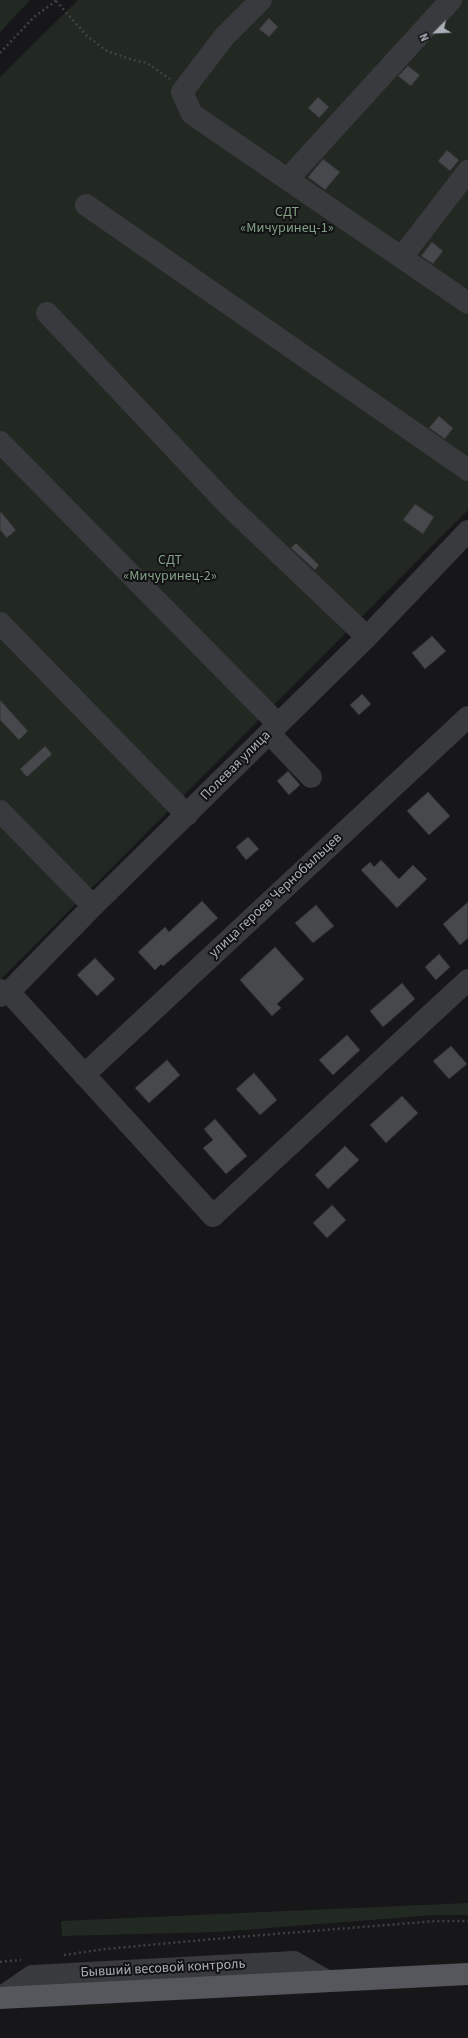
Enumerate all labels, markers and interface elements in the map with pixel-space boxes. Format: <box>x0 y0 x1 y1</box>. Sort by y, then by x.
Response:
north arrow <box>416 12 456 52</box>
text: N <box>416 31 433 43</box>
park label: СДТ «Мичуринец-1» <box>240 205 334 238</box>
park label: СДТ «Мичуринец-2» <box>123 553 217 586</box>
street label: Полевая улица <box>198 728 274 804</box>
street label: улица героев Чернобыльцев <box>206 830 346 962</box>
street label: Бывший весовой контроль <box>80 1956 246 1982</box>

